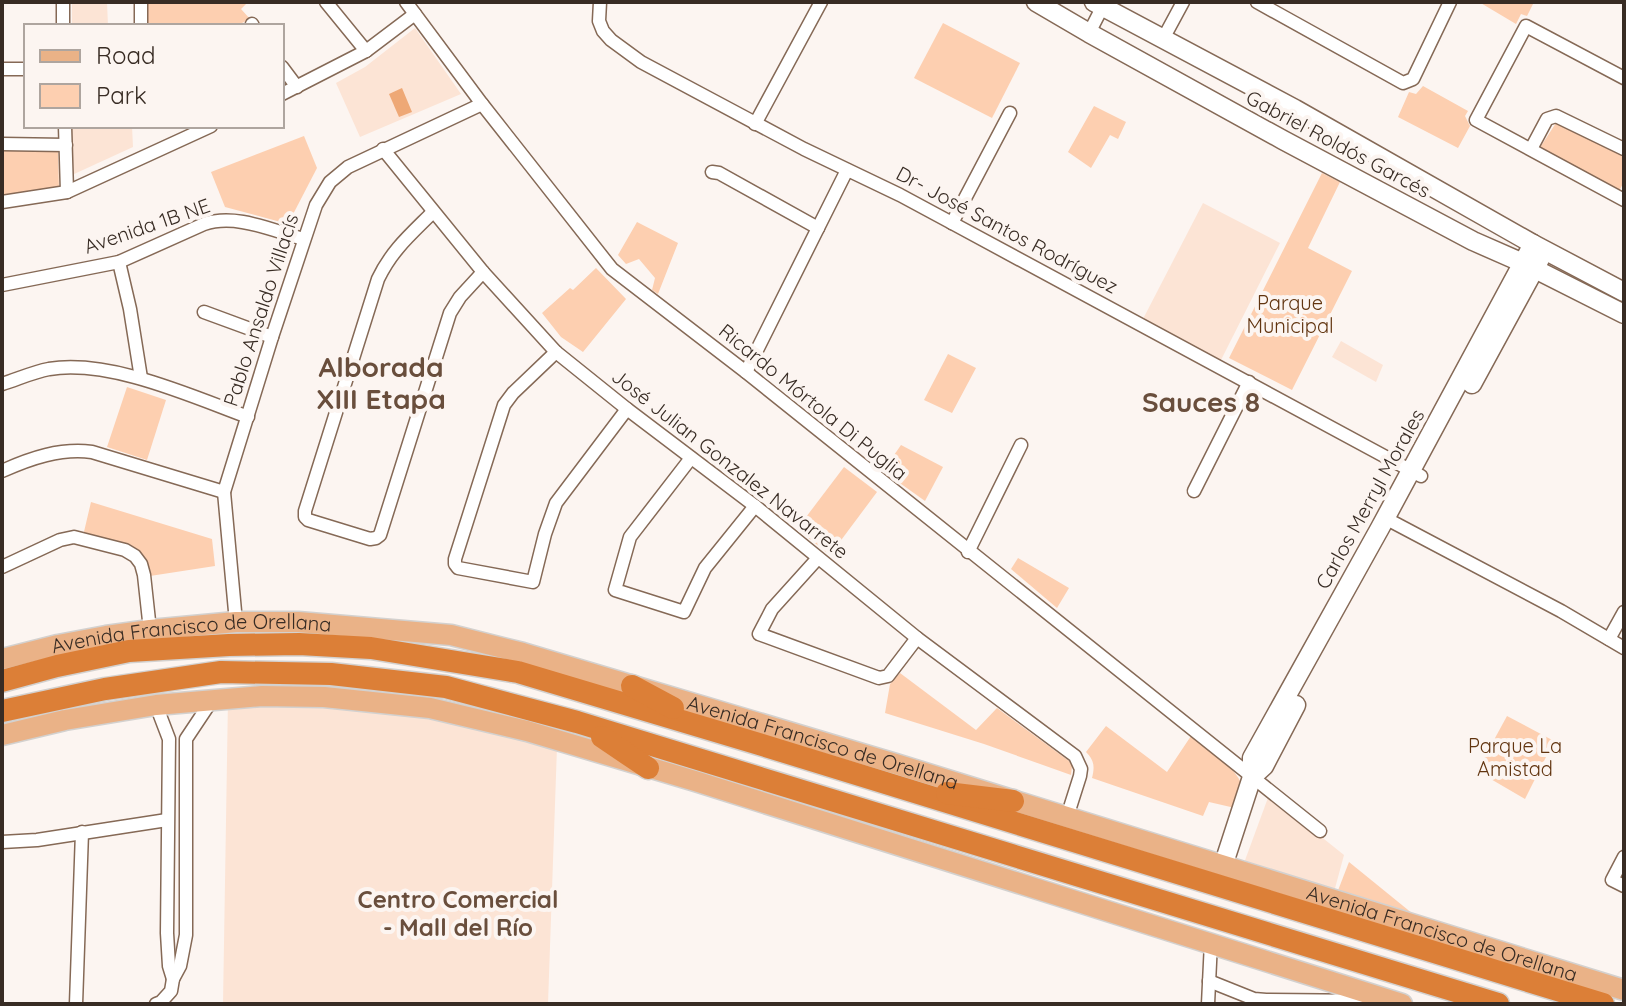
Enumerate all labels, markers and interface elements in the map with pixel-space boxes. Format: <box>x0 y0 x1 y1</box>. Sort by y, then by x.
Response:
legend <box>24 24 284 128</box>
text: Road <box>96 40 156 70</box>
text: Park <box>96 80 147 110</box>
street label: Gabriel Roldós Garcés <box>1242 84 1435 203</box>
street label: Dr- José Santos Rodríguez <box>892 160 1122 299</box>
street label: Avenida 1B NE <box>81 192 213 259</box>
street label: Pablo Ansaldo Villacís <box>218 210 303 409</box>
park label: Parque Municipal <box>1246 290 1334 338</box>
street label: Ricardo Mórtola Di Puglia <box>714 318 912 485</box>
district label: Alborada XIII Etapa <box>316 349 446 416</box>
street label: José Julian Gonzalez Navarrete <box>607 363 854 564</box>
district label: Sauces 8 <box>1142 384 1260 419</box>
street label: Carlos Merryl Morales <box>1310 404 1429 593</box>
street label: Avenida Francisco de Orellana <box>48 609 333 658</box>
street label: Avenida Francisco de Orellana <box>684 690 962 795</box>
park label: Parque La Amistad <box>1468 733 1562 781</box>
street label: Avenida Francisco de Orellana <box>1304 879 1580 987</box>
district label: Centro Comercial - Mall del Río <box>358 884 558 942</box>

